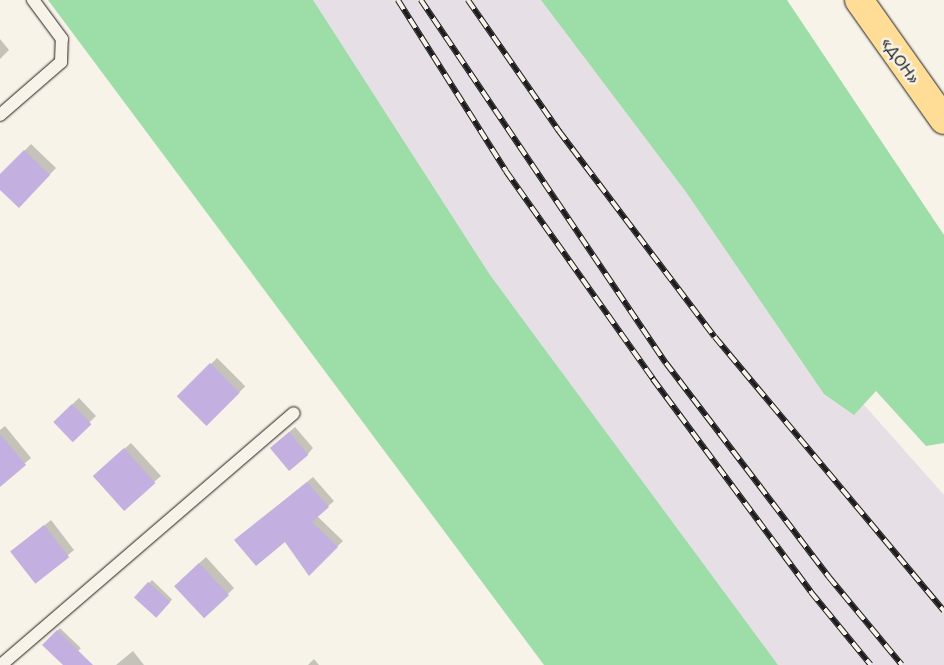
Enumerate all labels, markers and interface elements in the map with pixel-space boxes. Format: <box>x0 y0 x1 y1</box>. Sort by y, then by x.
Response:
street label: «ДОН» <box>878 33 924 87</box>

